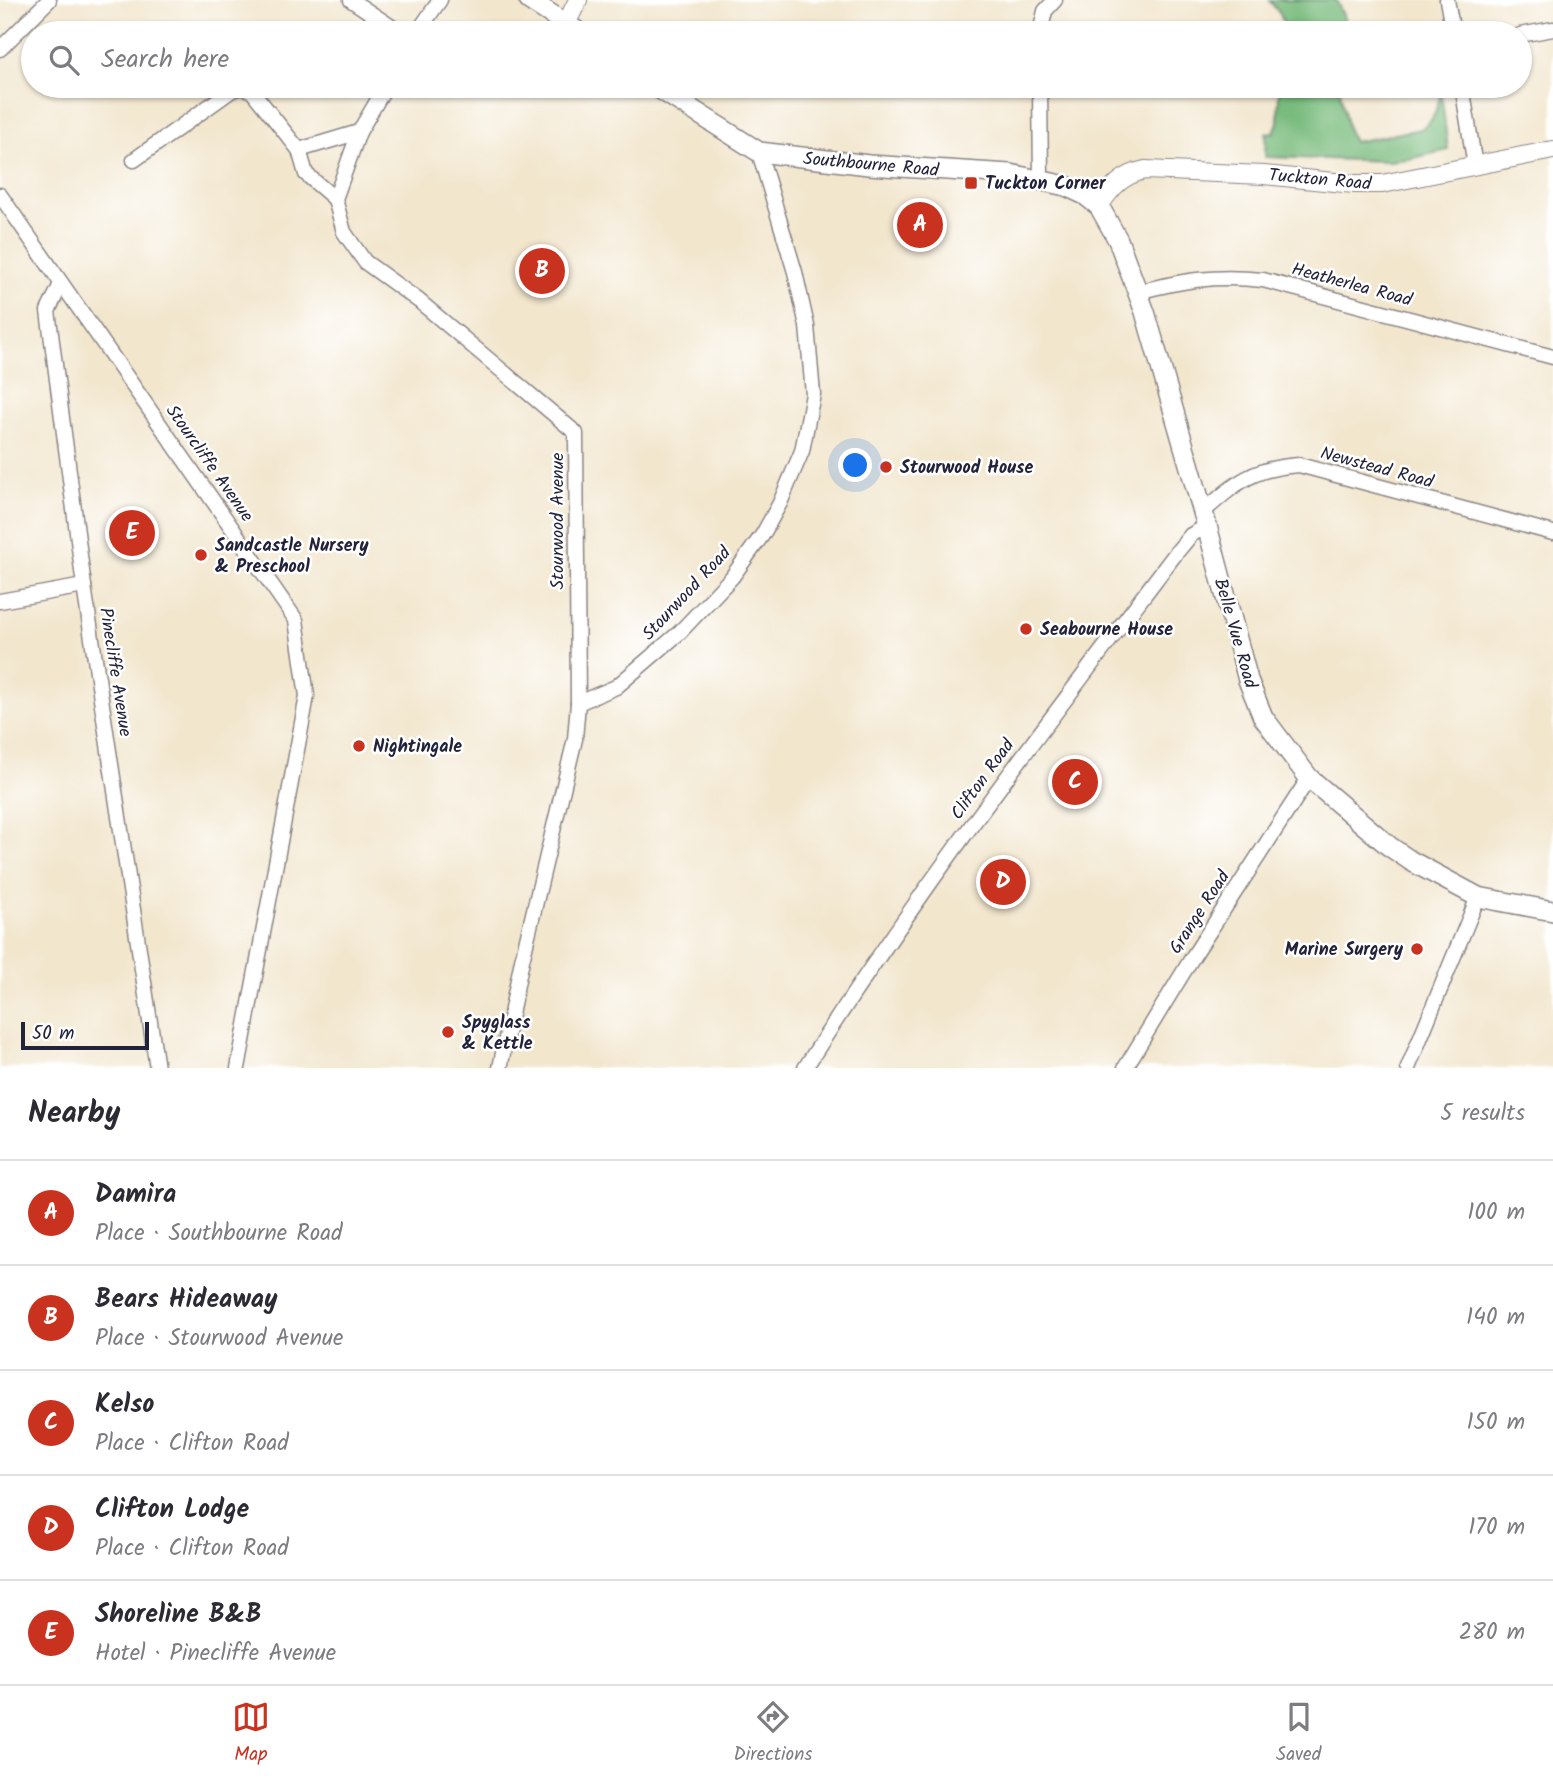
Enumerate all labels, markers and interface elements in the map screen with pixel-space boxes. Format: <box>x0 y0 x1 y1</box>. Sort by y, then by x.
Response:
search box <box>21 21 1532 98</box>
text: Search here <box>101 39 229 81</box>
icon: search <box>45 41 83 79</box>
street label: Southbourne Road <box>802 145 941 186</box>
street label: Tuckton Road <box>1267 162 1373 200</box>
place label: Tuckton Corner <box>985 170 1107 199</box>
marker: Tuckton Corner <box>963 175 979 191</box>
pin: A <box>897 199 943 251</box>
pin: B <box>519 245 565 297</box>
street label: Heatherlea Road <box>1288 255 1416 316</box>
street label: Stourcliffe Avenue <box>157 399 260 529</box>
street label: Newstead Road <box>1317 439 1437 498</box>
your location <box>838 448 872 482</box>
street label: Stourwood Avenue <box>544 453 573 589</box>
place label: Stourwood House <box>900 454 1033 483</box>
marker: Stourwood House <box>878 459 894 475</box>
pin: E <box>109 507 155 559</box>
place label: Sandcastle Nursery & Preschool <box>215 532 369 582</box>
street label: Stourwood Road <box>636 540 739 648</box>
marker: Sandcastle Nursery & Preschool <box>193 547 209 563</box>
street label: Belle Vue Road <box>1205 575 1264 693</box>
street label: Pinecliffe Avenue <box>90 606 139 739</box>
place label: Seabourne House <box>1040 616 1173 645</box>
marker: Seabourne House <box>1018 621 1034 637</box>
street label: Clifton Road <box>944 732 1023 827</box>
place label: Nightingale <box>373 733 462 762</box>
marker: Nightingale <box>351 738 367 754</box>
pin: C <box>1052 756 1098 808</box>
pin: D <box>980 856 1026 908</box>
street label: Grange Road <box>1162 864 1239 961</box>
place label: Marine Surgery <box>1285 936 1404 965</box>
marker: Marine Surgery <box>1409 941 1425 957</box>
place label: Spyglass & Kettle <box>462 1009 533 1059</box>
scale bar <box>21 1019 149 1051</box>
text: 50 m <box>32 1019 74 1049</box>
marker: Spyglass & Kettle <box>440 1024 456 1040</box>
text: Nearby <box>28 1090 120 1138</box>
text: 5 results <box>1440 1096 1525 1132</box>
text: Damira <box>95 1174 176 1216</box>
text: A <box>44 1195 58 1231</box>
text: 100 m <box>1467 1195 1525 1231</box>
text: Place · Southbourne Road <box>95 1216 342 1252</box>
text: Bears Hideaway <box>95 1279 278 1321</box>
text: B <box>44 1300 58 1336</box>
text: 140 m <box>1466 1300 1525 1336</box>
text: Place · Stourwood Avenue <box>95 1321 343 1357</box>
text: Kelso <box>95 1384 154 1426</box>
text: C <box>44 1405 58 1441</box>
text: 150 m <box>1466 1405 1525 1441</box>
text: Place · Clifton Road <box>95 1426 289 1462</box>
text: Clifton Lodge <box>95 1489 249 1531</box>
text: D <box>43 1510 59 1546</box>
text: 170 m <box>1468 1510 1525 1546</box>
text: Place · Clifton Road <box>95 1531 289 1567</box>
text: Shoreline B&B <box>95 1594 262 1636</box>
text: E <box>45 1615 57 1651</box>
text: 280 m <box>1459 1615 1525 1651</box>
text: Hotel · Pinecliffe Avenue <box>95 1636 336 1672</box>
tab: Map <box>232 1698 270 1770</box>
tab: Directions <box>734 1698 812 1770</box>
tab: Saved <box>1276 1698 1321 1770</box>

